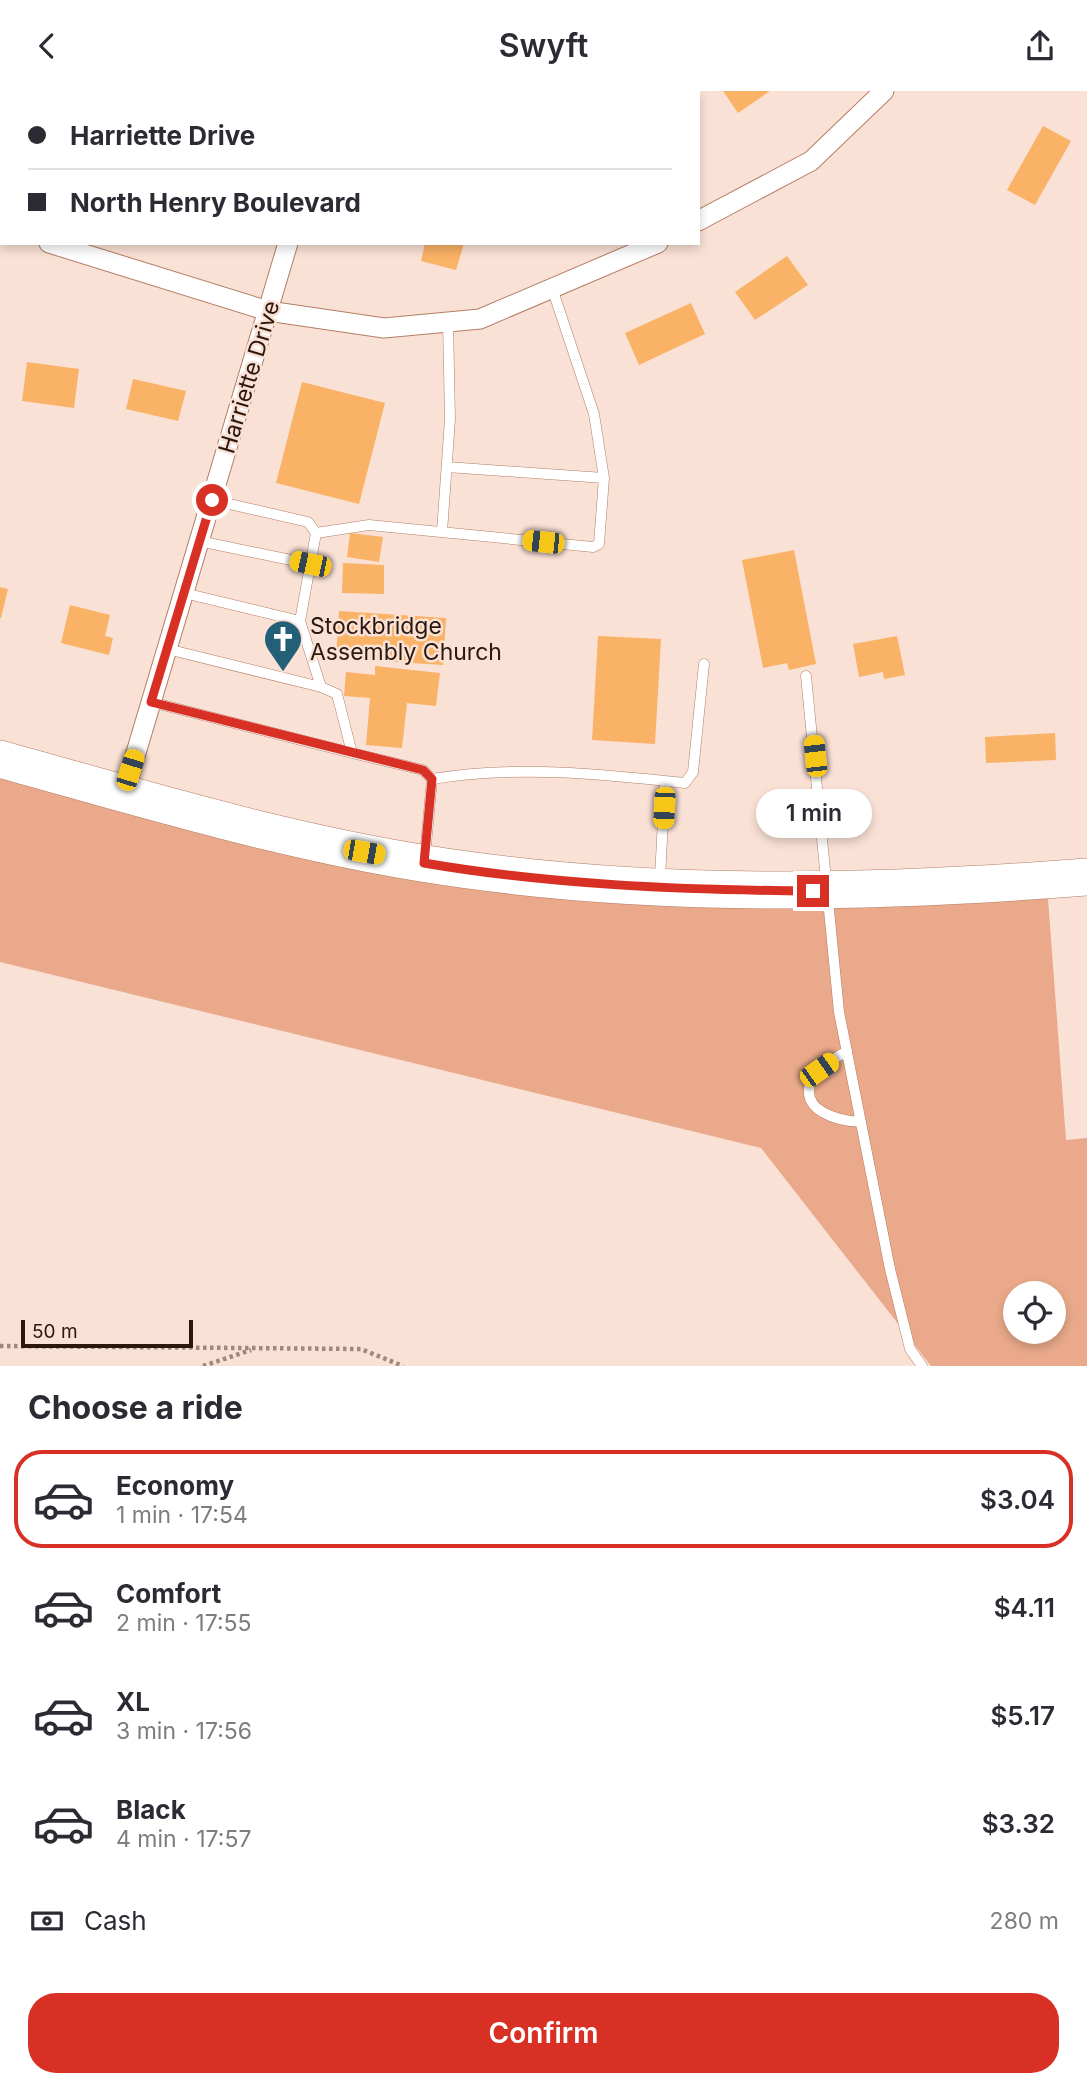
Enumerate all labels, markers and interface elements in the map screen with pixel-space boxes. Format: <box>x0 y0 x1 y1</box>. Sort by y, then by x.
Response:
text: Swyft <box>499 26 588 65</box>
icon: back <box>28 27 66 65</box>
icon: share <box>1021 27 1059 65</box>
text: Harriette Drive <box>70 120 255 151</box>
text: North Henry Boulevard <box>70 187 361 218</box>
street label: Harriette Drive <box>212 297 286 457</box>
route start <box>196 484 228 516</box>
car <box>522 529 565 555</box>
car <box>288 549 333 579</box>
place label: Stockbridge Assembly Church <box>310 612 502 666</box>
church icon: Stockbridge Assembly Church <box>262 618 304 673</box>
car <box>803 734 828 778</box>
car <box>114 747 147 793</box>
car <box>653 786 676 830</box>
callout: 1 min <box>755 789 871 839</box>
text: 1 min <box>786 799 842 827</box>
car <box>342 838 387 866</box>
route end <box>797 875 829 907</box>
car <box>796 1049 843 1091</box>
map controls <box>1003 1281 1066 1344</box>
button: locate <box>1003 1281 1066 1344</box>
scale bar <box>21 1317 192 1349</box>
text: 50 m <box>32 1320 78 1343</box>
text: Choose a ride <box>28 1388 243 1427</box>
icon: car <box>32 1468 95 1531</box>
text: Economy <box>116 1470 234 1501</box>
text: $3.04 <box>980 1484 1055 1515</box>
text: 1 min · 17:54 <box>116 1501 248 1529</box>
icon: car <box>32 1576 95 1639</box>
text: Comfort <box>116 1578 221 1609</box>
text: $4.11 <box>994 1592 1055 1623</box>
text: 2 min · 17:55 <box>116 1609 252 1637</box>
icon: car <box>32 1684 95 1747</box>
text: XL <box>116 1686 150 1717</box>
text: $5.17 <box>990 1700 1055 1731</box>
text: 3 min · 17:56 <box>116 1717 252 1745</box>
icon: car <box>32 1792 95 1855</box>
text: Black <box>116 1794 186 1825</box>
text: $3.32 <box>982 1808 1055 1839</box>
text: 4 min · 17:57 <box>116 1825 251 1853</box>
icon: cash <box>28 1902 66 1940</box>
text: Cash <box>84 1905 147 1936</box>
text: 280 m <box>990 1907 1059 1935</box>
button: Confirm <box>28 1993 1059 2073</box>

